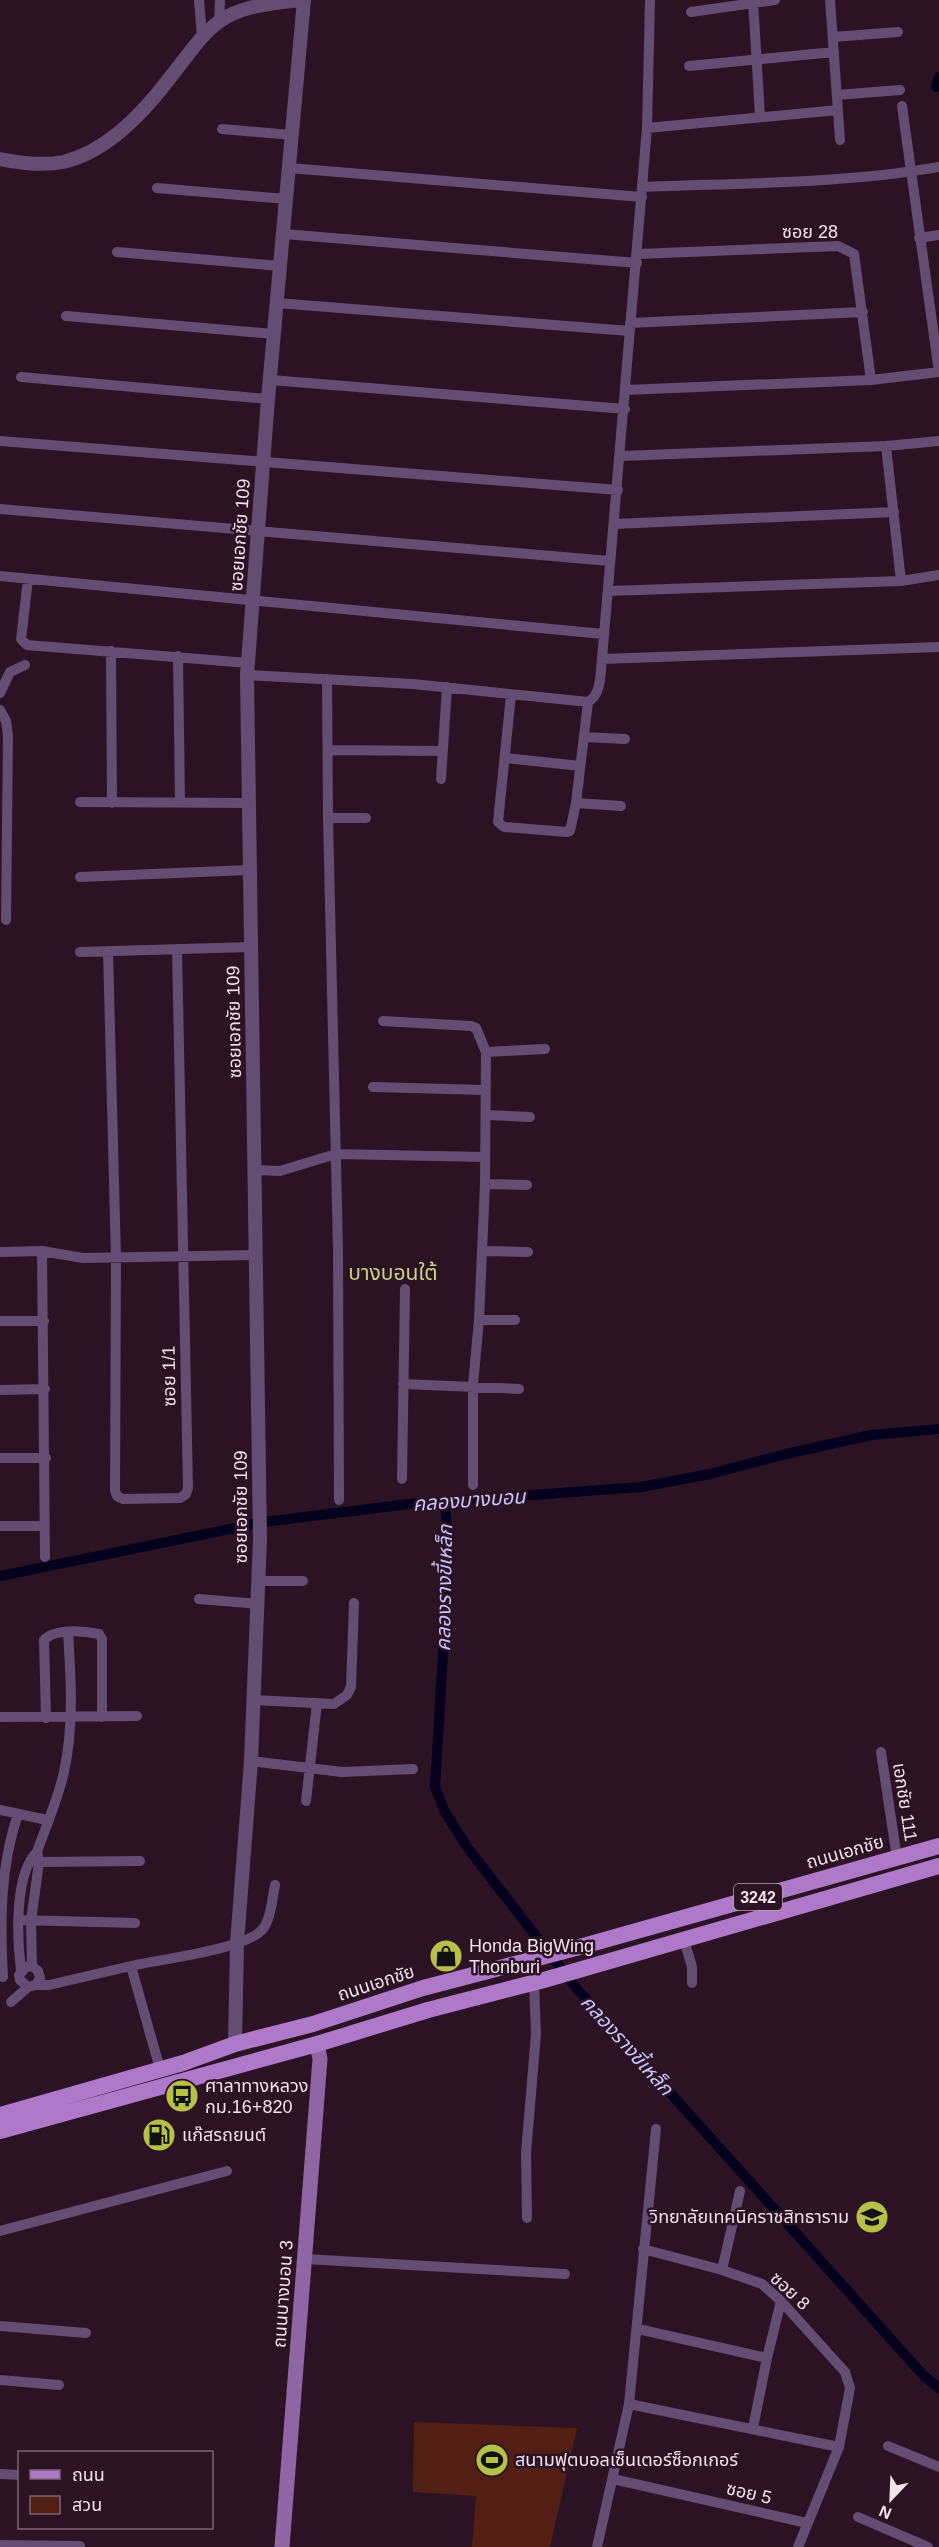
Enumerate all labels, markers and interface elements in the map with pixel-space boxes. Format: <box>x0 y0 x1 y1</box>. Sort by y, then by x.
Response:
street label: ซอย 28 <box>782 222 838 242</box>
street label: ซอยเอกชัย 109 <box>226 478 254 592</box>
street label: ซอยเอกชัย 109 <box>223 965 245 1079</box>
district label: บางบอนใต้ <box>348 1261 438 1284</box>
street label: ซอย 1/1 <box>158 1345 180 1407</box>
street label: ซอยเอกชัย 109 <box>231 1451 251 1563</box>
water label: คลองบางบอน <box>412 1485 528 1515</box>
water label: คลองรางขี้เหล็ก <box>429 1523 456 1651</box>
street label: เอกชัย 111 <box>889 1761 921 1843</box>
street label: ถนนเอกชัย <box>804 1831 886 1873</box>
road number: 3242 <box>734 1884 782 1910</box>
place label: Honda BigWing Thonburi <box>469 1936 594 1977</box>
shop icon: Honda BigWing Thonburi <box>428 1938 464 1974</box>
street label: ถนนเอกชัย <box>335 1961 417 2005</box>
water label: คลองรางขี้เหล็ก <box>576 1989 680 2100</box>
place label: ศาลาทางหลวง กม.16+820 <box>205 2076 309 2117</box>
bus stop icon: ศาลาทางหลวง กม.16+820 <box>164 2078 200 2114</box>
fuel station icon: แก๊สรถยนต์ <box>141 2117 177 2153</box>
place label: แก๊สรถยนต์ <box>182 2125 266 2145</box>
school or university icon: วิทยาลัยเทคนิคราชสิทธาราม <box>854 2199 890 2235</box>
place label: วิทยาลัยเทคนิคราชสิทธาราม <box>648 2207 849 2227</box>
street label: ถนนบางบอน 3 <box>269 2239 297 2349</box>
street label: ซอย 8 <box>766 2268 814 2314</box>
sports icon: สนามฟุตบอลเซ็นเตอร์ซ็อกเกอร์ <box>474 2442 510 2478</box>
place label: สนามฟุตบอลเซ็นเตอร์ซ็อกเกอร์ <box>515 2450 739 2471</box>
legend <box>18 2451 213 2529</box>
text: ถนน <box>72 2465 105 2485</box>
north arrow <box>861 2469 921 2529</box>
street label: ซอย 5 <box>724 2478 774 2508</box>
text: สวน <box>72 2495 102 2515</box>
text: N <box>877 2502 894 2522</box>

